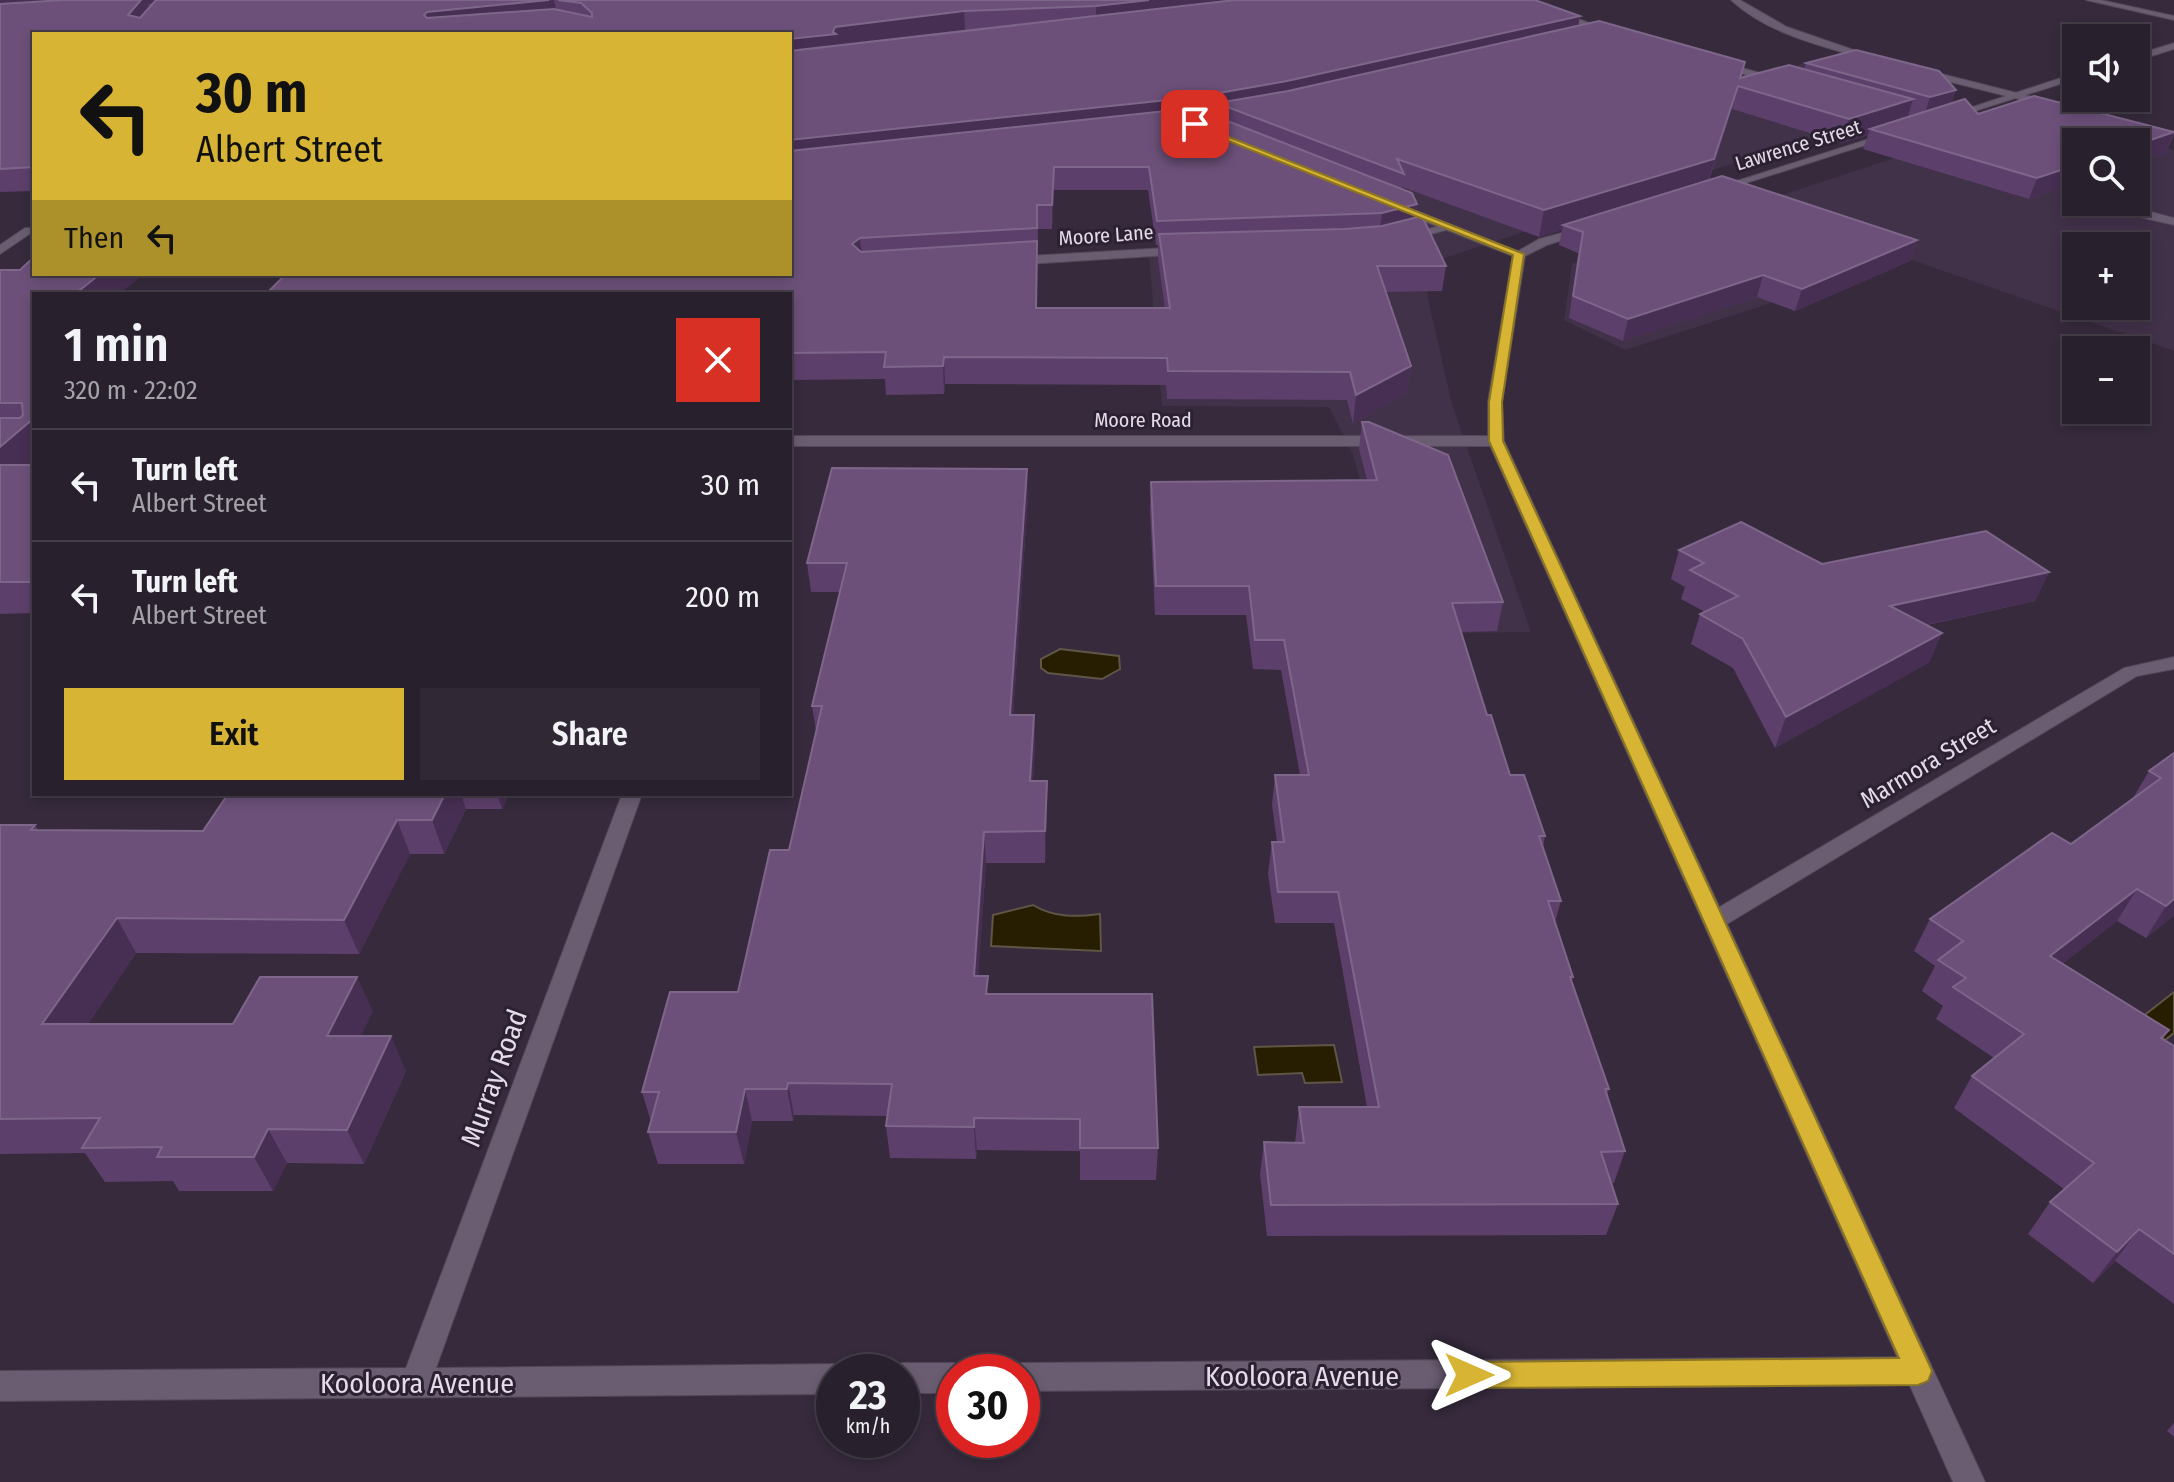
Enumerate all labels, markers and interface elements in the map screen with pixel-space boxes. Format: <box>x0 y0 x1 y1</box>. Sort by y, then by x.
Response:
map controls <box>2062 24 2150 424</box>
button: sound <box>2062 24 2150 112</box>
text: 30 m <box>196 60 307 127</box>
icon: left <box>64 64 168 168</box>
pin <box>1161 90 1229 158</box>
icon: arrive <box>1173 102 1217 146</box>
street label: Lawrence Street <box>1732 114 1864 176</box>
text: Albert Street <box>196 128 383 172</box>
button: search <box>2062 128 2150 216</box>
icon: left <box>140 216 184 260</box>
text: Then <box>64 220 124 256</box>
street label: Moore Lane <box>1058 220 1154 250</box>
button: + <box>2062 232 2150 320</box>
text: 1 min <box>64 316 169 374</box>
button: close <box>676 318 760 402</box>
button: − <box>2062 336 2150 424</box>
text: 320 m · 22:02 <box>64 375 198 406</box>
street label: Moore Road <box>1094 408 1192 432</box>
text: Turn left <box>132 452 238 488</box>
icon: left <box>64 463 108 507</box>
text: 30 m <box>701 467 760 503</box>
text: Albert Street <box>132 488 267 519</box>
text: Turn left <box>132 564 238 600</box>
icon: left <box>64 575 108 619</box>
text: 200 m <box>685 579 760 615</box>
text: Albert Street <box>132 600 267 631</box>
button: Exit <box>64 688 404 780</box>
button: Share <box>420 688 760 780</box>
street label: Marmora Street <box>1856 712 2001 814</box>
street label: Murray Road <box>454 1005 534 1151</box>
position arrow <box>1427 1333 1511 1417</box>
speed limit sign: 30 <box>936 1354 1040 1458</box>
street label: Kooloora Avenue <box>1205 1360 1399 1393</box>
street label: Kooloora Avenue <box>320 1367 514 1400</box>
text: 23 <box>849 1372 887 1420</box>
text: km/h <box>846 1414 890 1438</box>

